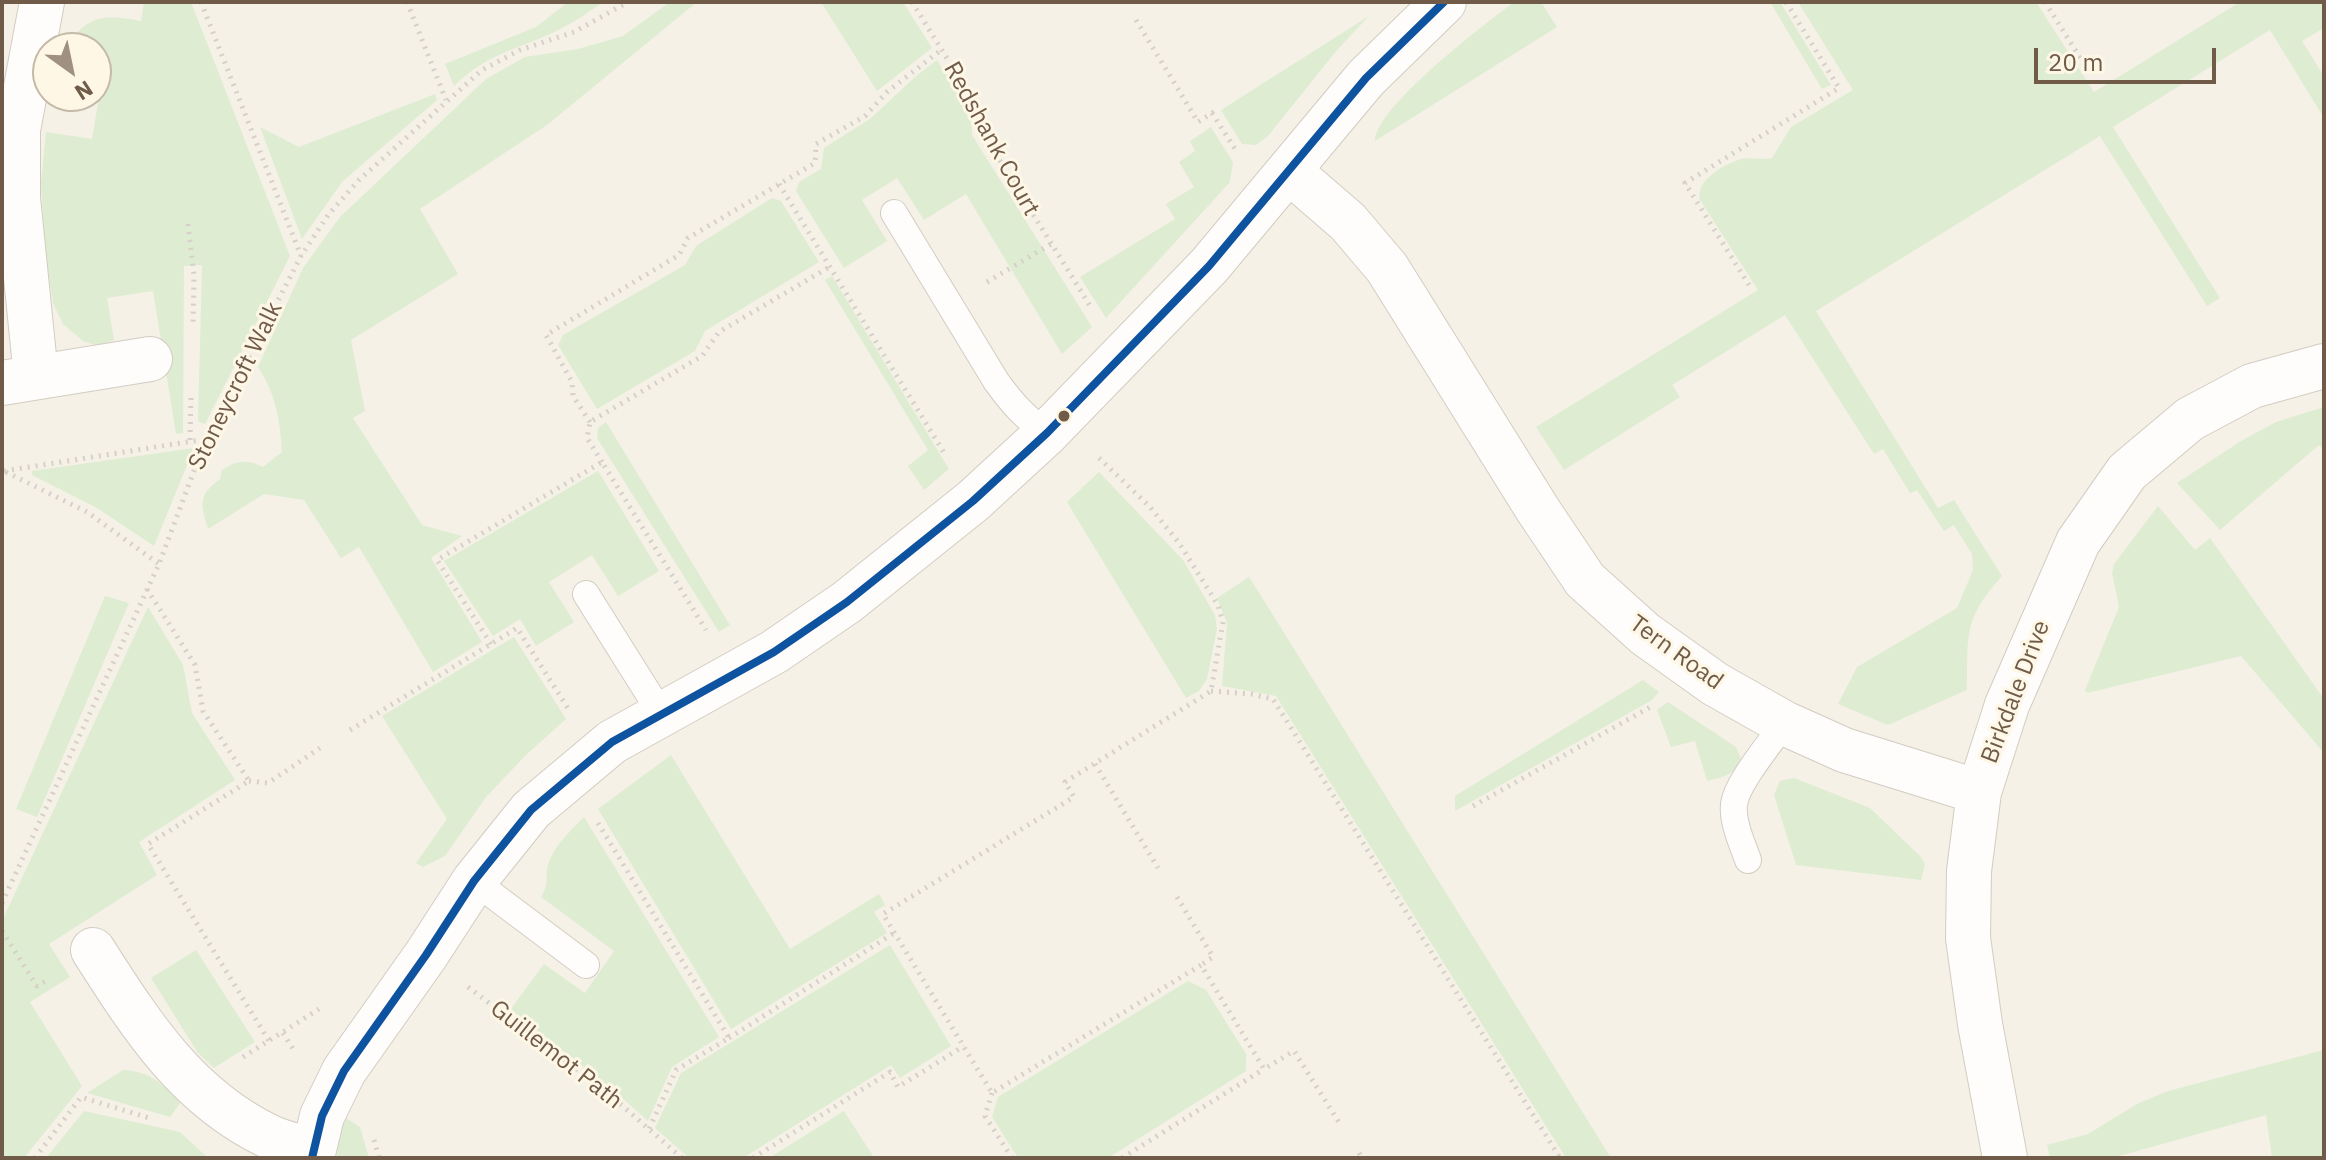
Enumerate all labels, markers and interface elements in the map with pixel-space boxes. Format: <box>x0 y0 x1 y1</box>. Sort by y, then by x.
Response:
north arrow <box>32 32 112 112</box>
scale bar <box>2038 32 2220 82</box>
text: 20 m <box>2048 46 2103 78</box>
street label: Redshank Court <box>937 57 1045 221</box>
text: N <box>70 74 99 107</box>
street label: Stoneycroft Walk <box>183 297 289 475</box>
unlabelled marker <box>1056 408 1072 424</box>
street label: Tern Road <box>1624 609 1728 697</box>
street label: Birkdale Drive <box>1976 617 2056 767</box>
street label: Guillemot Path <box>484 994 628 1116</box>

